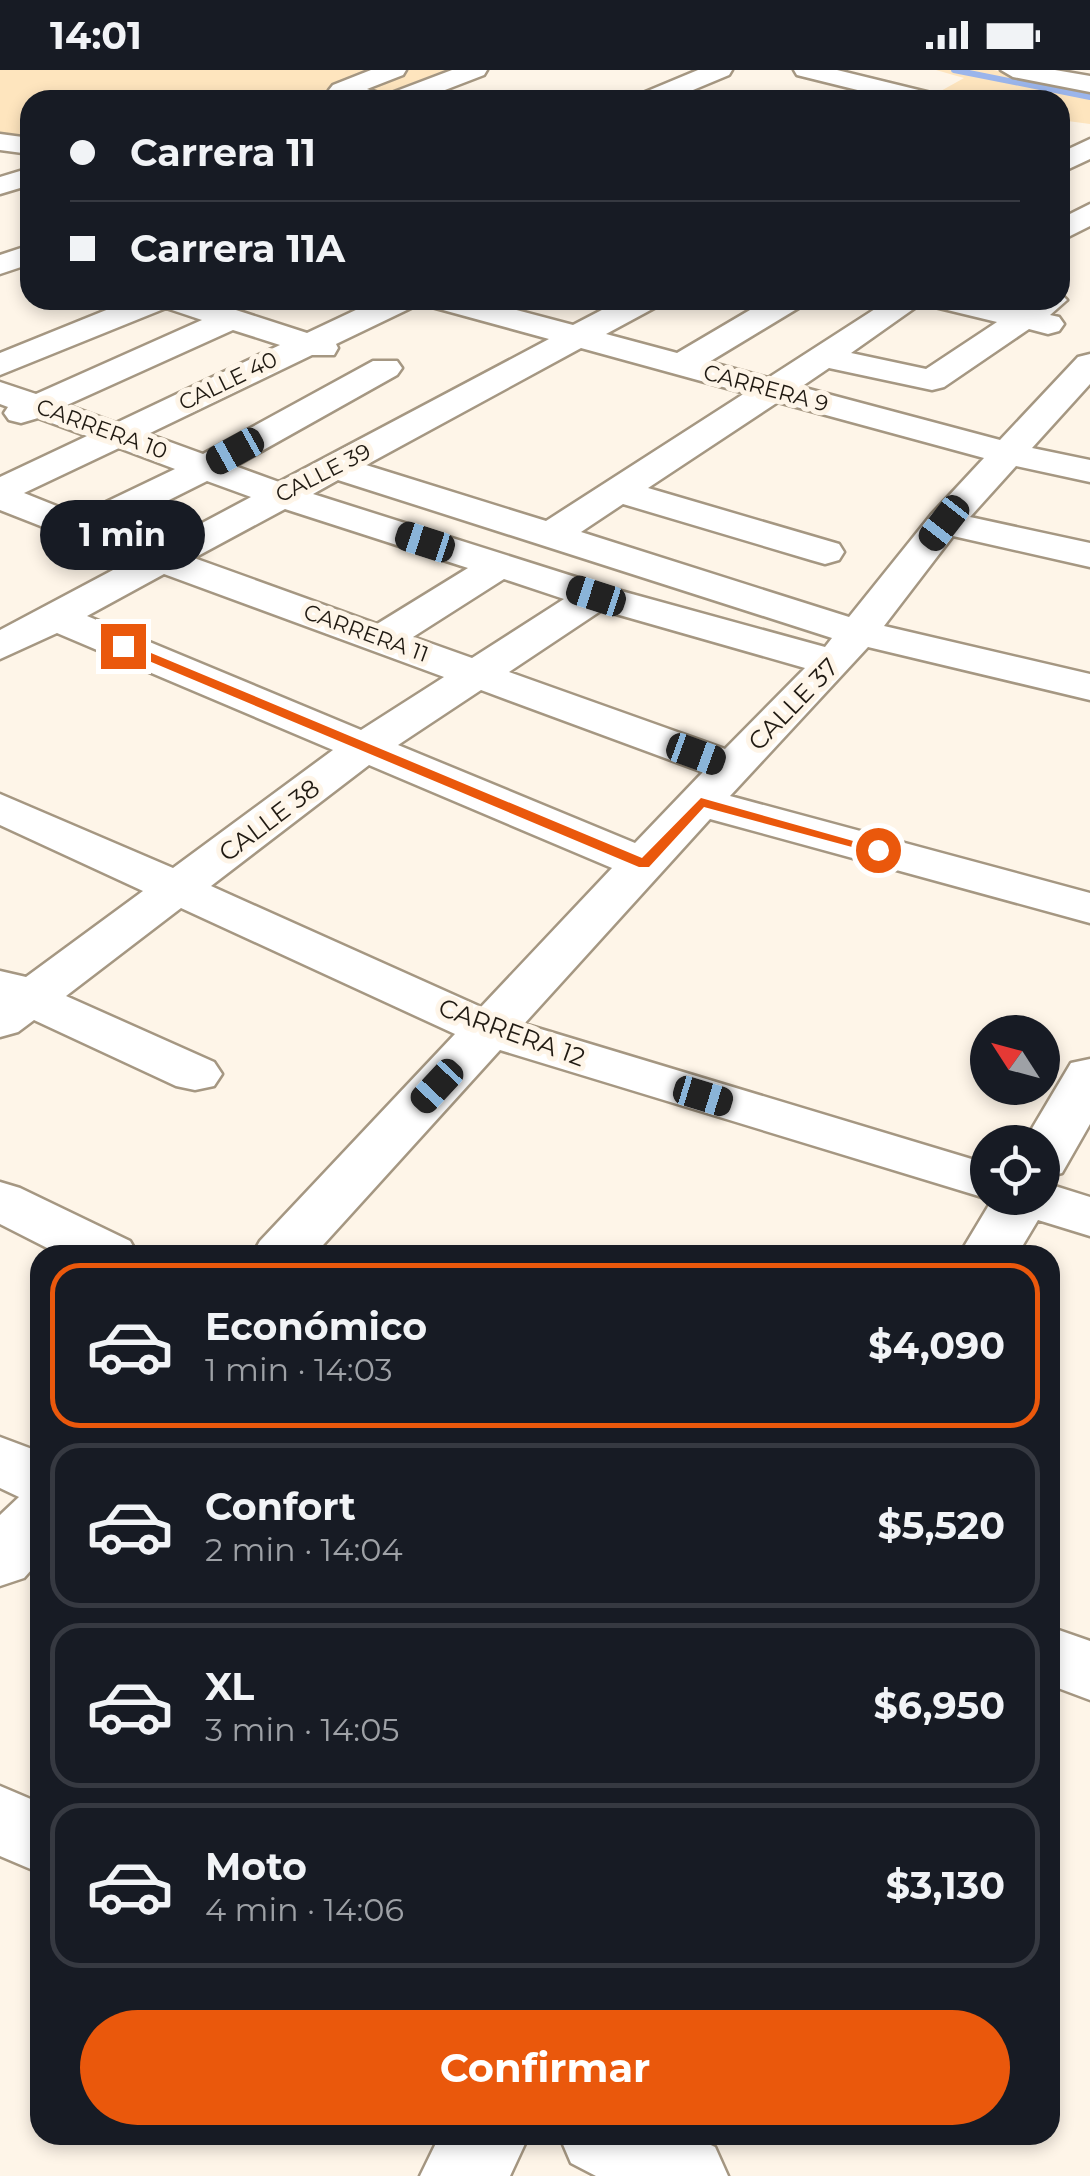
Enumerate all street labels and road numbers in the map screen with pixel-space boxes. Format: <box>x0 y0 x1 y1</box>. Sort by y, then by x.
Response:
street label: CALLE 40 <box>174 346 282 416</box>
street label: CARRERA 9 <box>701 358 831 418</box>
street label: CARRERA 10 <box>33 393 171 465</box>
street label: CALLE 39 <box>271 438 375 508</box>
street label: CARRERA 11 <box>300 598 432 668</box>
street label: CALLE 37 <box>742 652 844 756</box>
street label: CALLE 38 <box>213 773 325 867</box>
street label: CARRERA 12 <box>435 992 589 1072</box>

